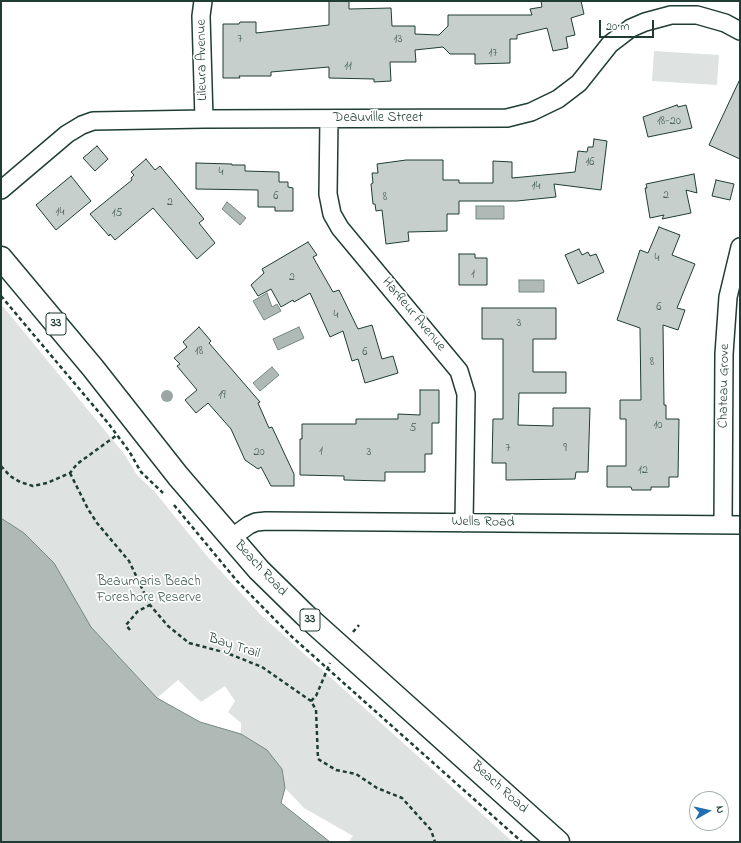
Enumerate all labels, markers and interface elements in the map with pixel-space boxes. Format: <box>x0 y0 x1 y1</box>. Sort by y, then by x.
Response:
scale bar <box>601 12 656 38</box>
text: 20 m <box>606 18 629 36</box>
street label: Lileura Avenue <box>194 19 212 101</box>
house number: 7 <box>238 33 242 47</box>
house number: 13 <box>394 33 402 47</box>
house number: 17 <box>489 47 497 61</box>
house number: 11 <box>344 60 352 74</box>
street label: Deauville Street <box>333 111 423 127</box>
house number: 18-20 <box>657 115 681 129</box>
house number: 16 <box>585 156 595 170</box>
house number: 4 <box>219 166 223 180</box>
house number: 14 <box>532 180 540 194</box>
house number: 2 <box>663 189 669 203</box>
house number: 6 <box>273 190 279 204</box>
house number: 8 <box>383 191 387 205</box>
house number: 2 <box>167 196 173 210</box>
house number: 14 <box>56 206 64 220</box>
house number: 15 <box>112 207 122 221</box>
house number: 4 <box>655 252 659 266</box>
house number: 1 <box>471 268 475 282</box>
house number: 2 <box>289 271 295 285</box>
street label: Harfleur Avenue <box>377 275 449 355</box>
house number: 6 <box>656 301 662 315</box>
house number: 4 <box>334 309 338 323</box>
road number: 33 <box>46 313 66 335</box>
house number: 3 <box>517 317 521 331</box>
street label: Chateau Grove <box>716 344 734 428</box>
house number: 18 <box>195 345 203 359</box>
house number: 6 <box>362 346 368 360</box>
house number: 8 <box>650 356 654 370</box>
house number: 19 <box>218 389 226 403</box>
house number: 10 <box>654 419 662 433</box>
house number: 5 <box>410 422 416 436</box>
house number: 7 <box>506 442 510 456</box>
house number: 9 <box>563 442 567 456</box>
house number: 1 <box>319 445 323 459</box>
house number: 20 <box>253 446 265 460</box>
house number: 3 <box>367 446 371 460</box>
house number: 12 <box>638 464 648 478</box>
street label: Wells Road <box>451 514 515 532</box>
street label: Beach Road <box>230 538 290 600</box>
park label: Beaumaris Beach Foreshore Reserve <box>97 575 201 608</box>
road number: 33 <box>300 609 320 631</box>
street label: Bay Trail <box>206 631 262 663</box>
street label: Beach Road <box>467 758 531 818</box>
north arrow <box>689 791 729 831</box>
text: N <box>711 805 728 814</box>

